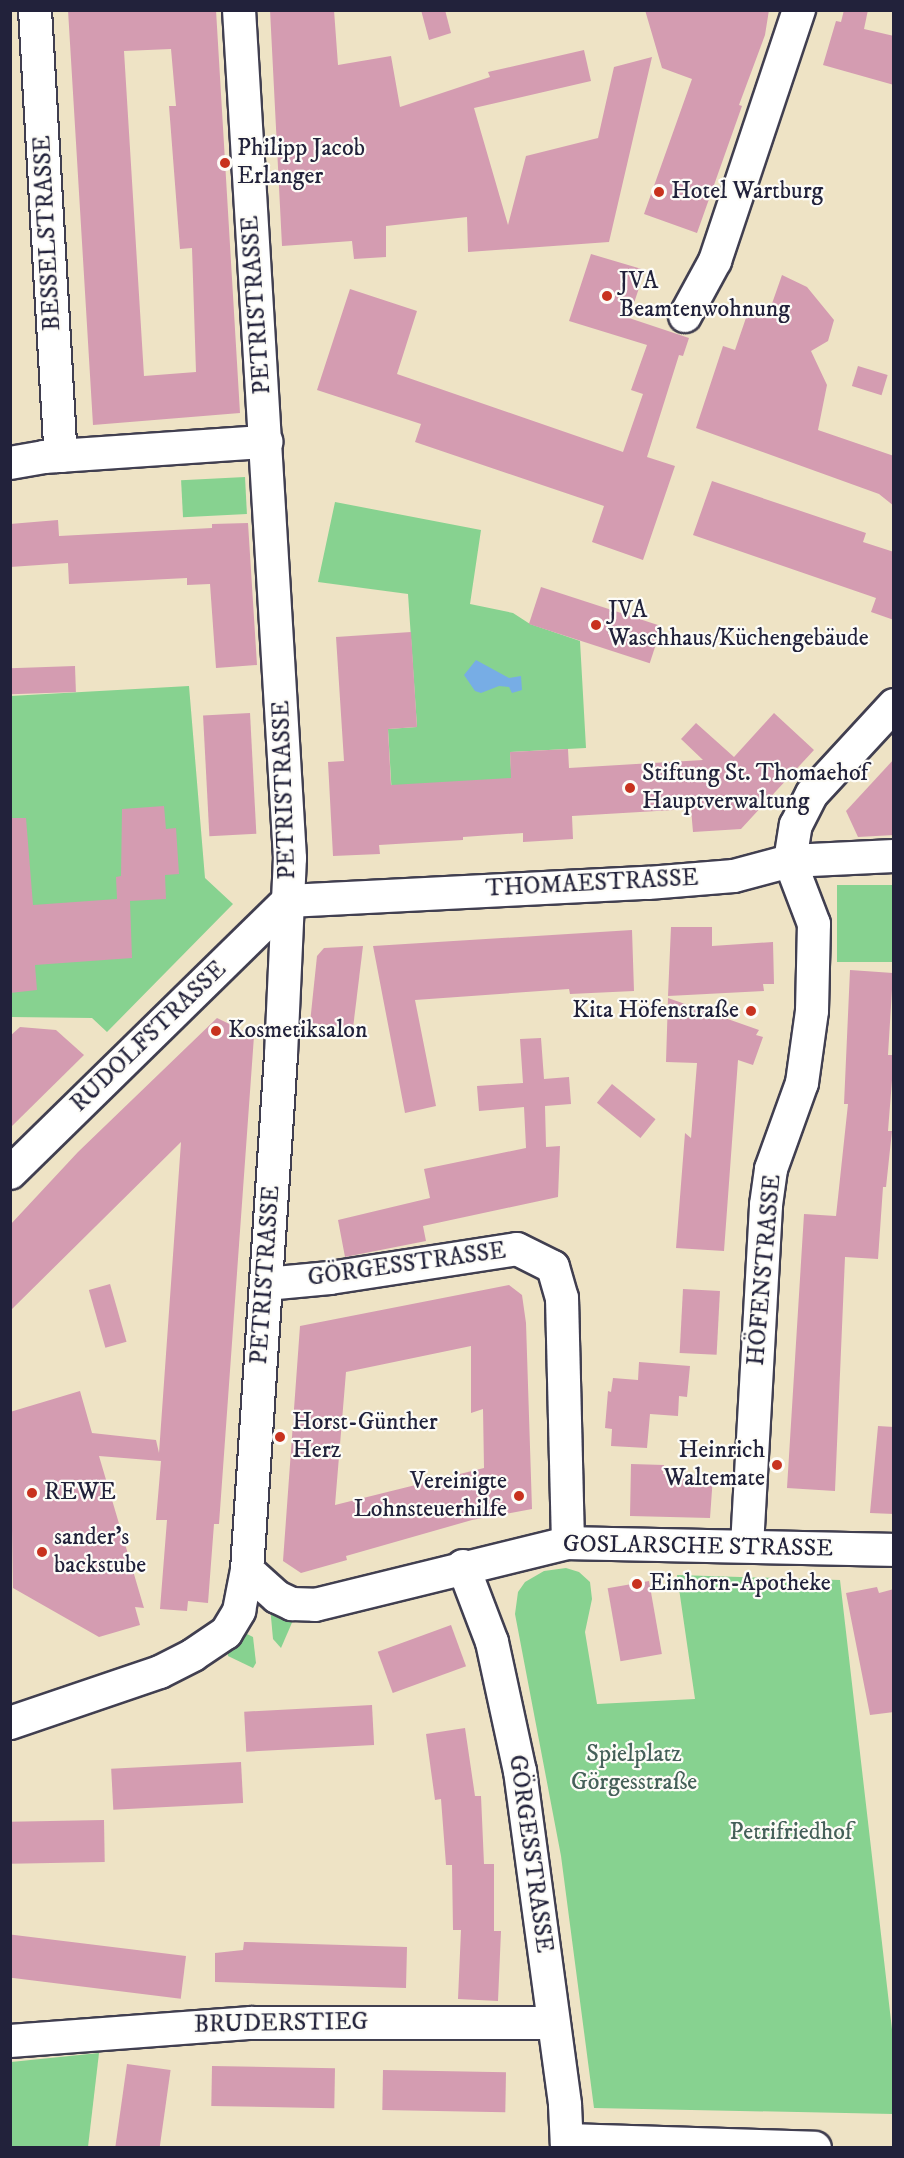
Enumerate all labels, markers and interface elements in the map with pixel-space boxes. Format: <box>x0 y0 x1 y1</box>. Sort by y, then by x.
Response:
street label: BESSELSTRASSE <box>28 134 68 332</box>
place label: Philipp Jacob Erlanger <box>237 135 365 191</box>
marker: Philipp Jacob Erlanger <box>218 156 232 170</box>
place label: Hotel Wartburg <box>671 178 823 206</box>
marker: Hotel Wartburg <box>652 185 666 199</box>
street label: PETRISTRASSE <box>236 215 278 395</box>
place label: JVA Beamtenwohnung <box>619 268 790 324</box>
marker: JVA Beamtenwohnung <box>600 289 614 303</box>
place label: JVA Waschhaus/Küchengebäude <box>608 597 869 653</box>
marker: JVA Waschhaus/Küchengebäude <box>589 618 603 632</box>
street label: PETRISTRASSE <box>267 700 303 880</box>
place label: Stiftung St. Thomaehof Hauptverwaltung <box>642 760 868 816</box>
marker: Stiftung St. Thomaehof Hauptverwaltung <box>623 781 637 795</box>
street label: THOMAESTRASSE <box>485 864 699 904</box>
street label: RUDOLFSTRASSE <box>65 955 233 1119</box>
place label: Kita Höfenstraße <box>572 997 739 1025</box>
marker: Kita Höfenstraße <box>744 1004 758 1018</box>
place label: Kosmetiksalon <box>228 1017 368 1045</box>
marker: Kosmetiksalon <box>209 1024 223 1038</box>
street label: HÖFENSTRASSE <box>742 1173 788 1367</box>
street label: PETRISTRASSE <box>245 1185 287 1365</box>
street label: GÖRGESSTRASSE <box>306 1237 508 1293</box>
place label: Horst-Günther Herz <box>292 1409 438 1465</box>
marker: Horst-Günther Herz <box>273 1430 287 1444</box>
place label: Heinrich Waltemate <box>664 1437 765 1493</box>
marker: Heinrich Waltemate <box>770 1458 784 1472</box>
place label: Vereinigte Lohnsteuerhilfe <box>354 1468 507 1524</box>
place label: REWE <box>44 1479 116 1507</box>
marker: REWE <box>25 1486 39 1500</box>
marker: Vereinigte Lohnsteuerhilfe <box>512 1489 526 1503</box>
place label: sander's backstube <box>54 1524 146 1580</box>
street label: GOSLARSCHE STRASSE <box>563 1530 833 1564</box>
marker: sander's backstube <box>35 1545 49 1559</box>
place label: Einhorn-Apotheke <box>649 1570 831 1598</box>
marker: Einhorn-Apotheke <box>630 1577 644 1591</box>
park label: Spielplatz Görgesstraße <box>571 1741 697 1797</box>
street label: GÖRGESSTRASSE <box>502 1753 558 1955</box>
park label: Petrifriedhof <box>730 1819 852 1847</box>
street label: BRUDERSTIEG <box>194 2008 368 2040</box>

